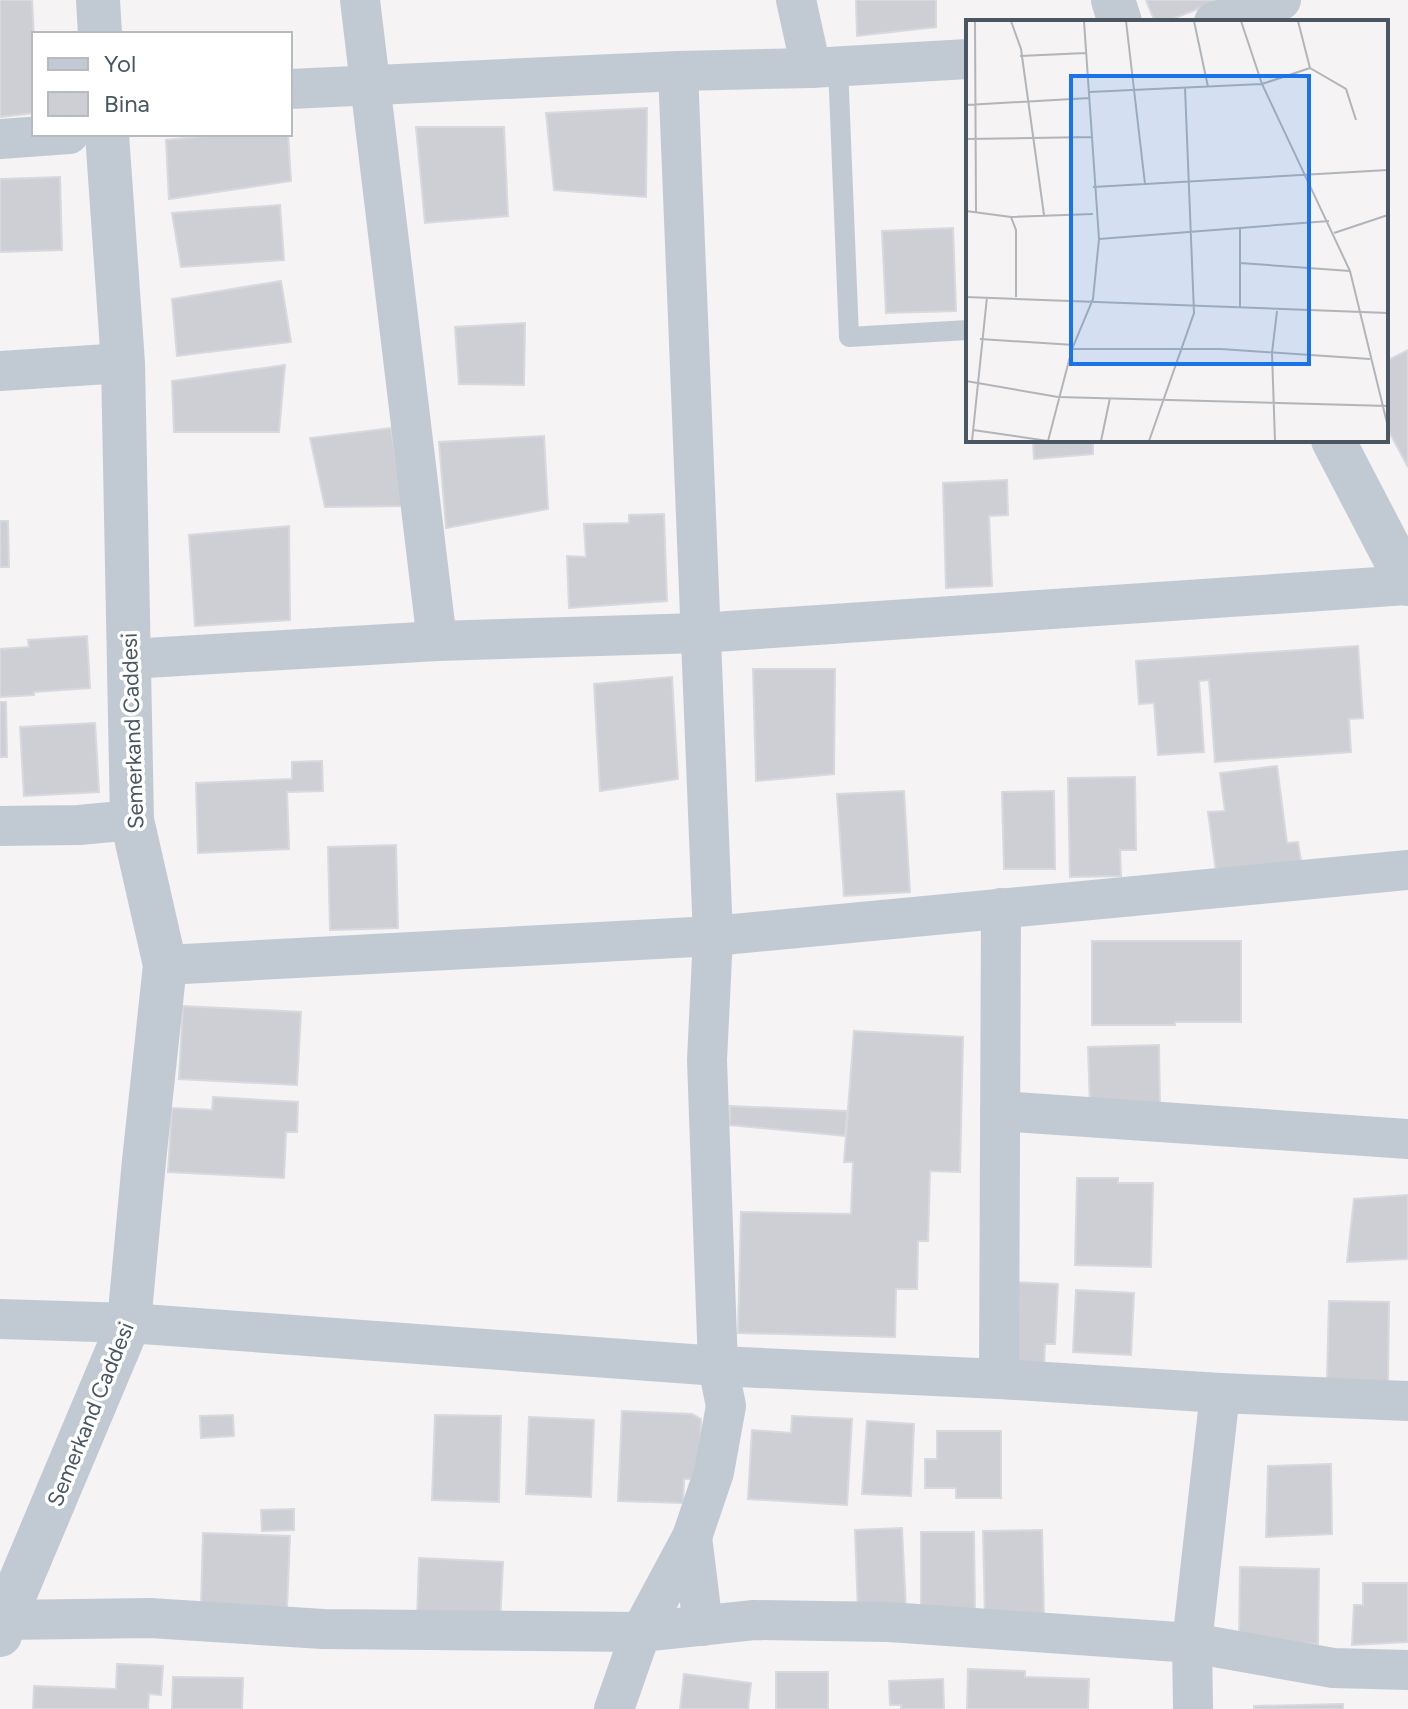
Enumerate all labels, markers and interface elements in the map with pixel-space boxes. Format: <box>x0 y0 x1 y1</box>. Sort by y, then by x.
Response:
inset map <box>966 20 1388 442</box>
legend <box>32 32 292 136</box>
text: Yol <box>104 49 136 78</box>
text: Bina <box>104 89 150 118</box>
street label: Semerkand Caddesi <box>116 632 149 829</box>
street label: Semerkand Caddesi <box>41 1318 140 1510</box>

